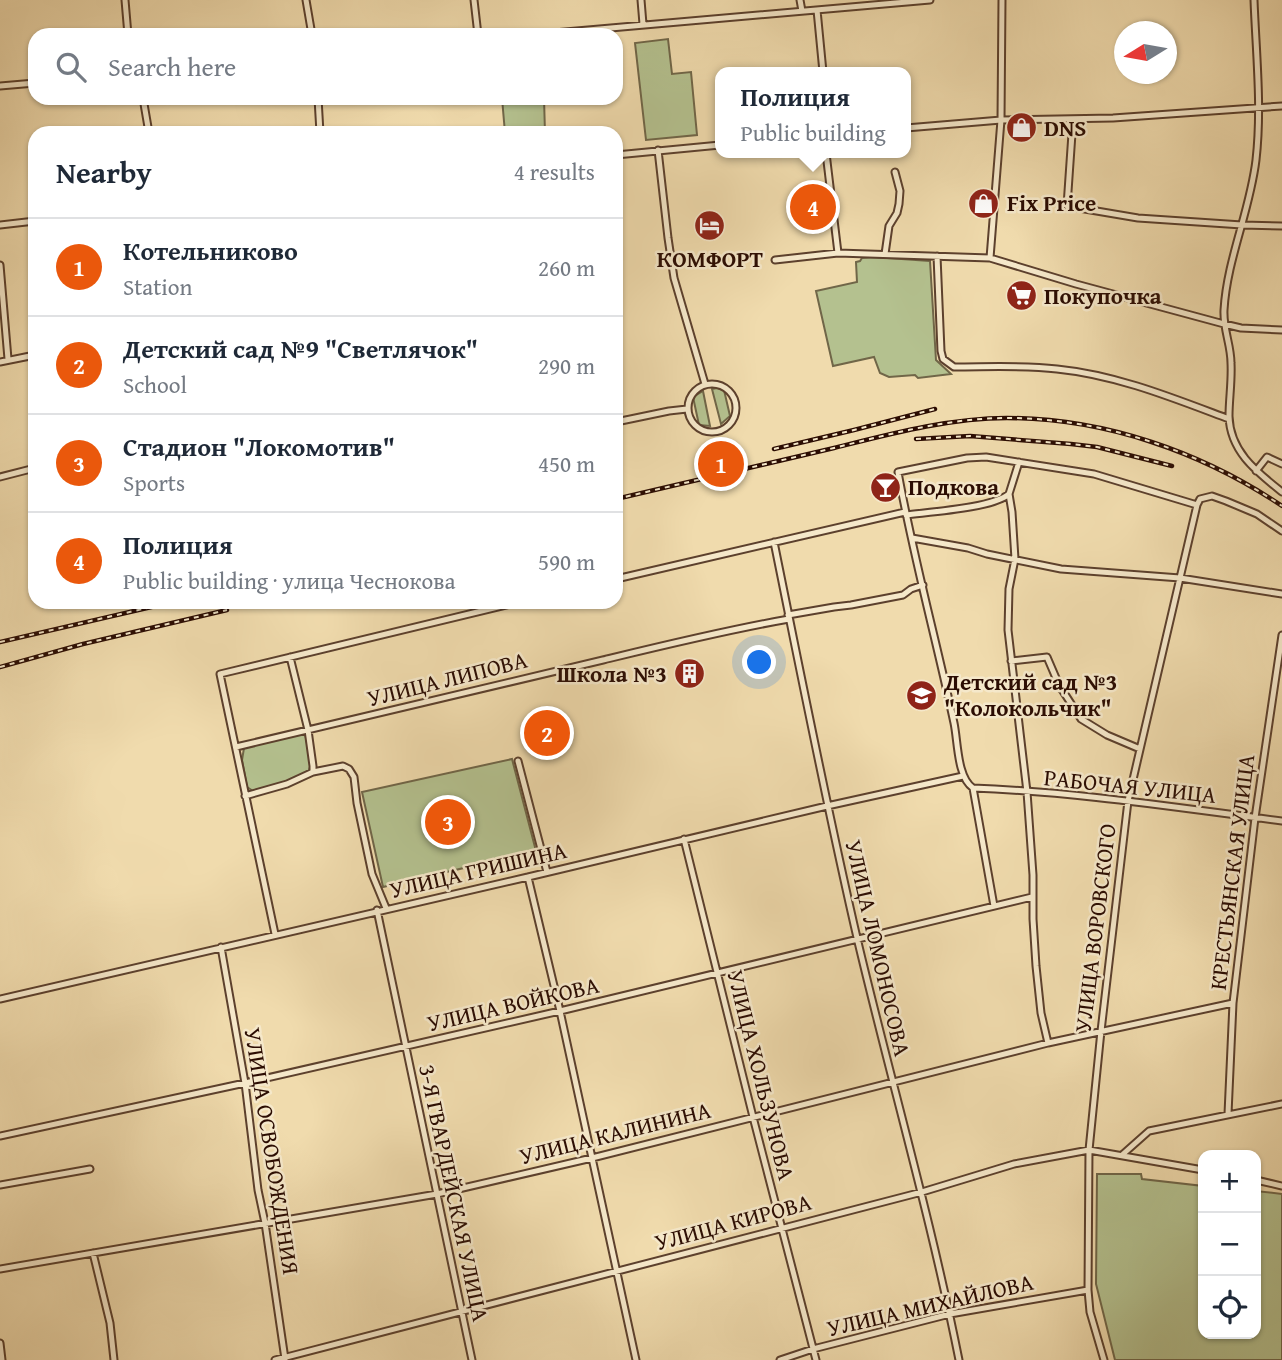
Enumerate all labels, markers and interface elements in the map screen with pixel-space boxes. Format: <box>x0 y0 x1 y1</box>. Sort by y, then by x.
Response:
north arrow <box>1114 21 1177 84</box>
search box <box>28 28 623 105</box>
text: Search here <box>108 47 236 86</box>
icon: search <box>52 48 90 86</box>
popup <box>715 67 911 158</box>
text: Полиция <box>740 77 850 116</box>
shop icon: DNS <box>1004 111 1038 145</box>
place label: DNS <box>1044 111 1086 144</box>
text: Public building <box>740 116 886 149</box>
text: Nearby <box>56 150 152 194</box>
text: 4 results <box>514 155 595 188</box>
pin: 4 <box>790 181 836 233</box>
shop icon: Fix Price <box>967 186 1001 220</box>
place label: Fix Price <box>1007 186 1096 219</box>
hotel icon: КОМФОРТ <box>693 208 727 242</box>
text: Котельниково <box>123 231 298 270</box>
place label: КОМФОРТ <box>657 242 764 275</box>
text: 1 <box>73 251 85 284</box>
text: 260 m <box>538 251 595 284</box>
text: Station <box>123 270 192 303</box>
supermarket icon: Покупочка <box>1004 279 1038 313</box>
place label: Покупочка <box>1044 279 1162 312</box>
text: Детский сад №9 "Светлячок" <box>123 329 478 368</box>
text: 2 <box>73 349 85 382</box>
text: 290 m <box>538 349 595 382</box>
text: School <box>123 368 187 401</box>
text: Стадион "Локомотив" <box>123 427 395 466</box>
pin: 1 <box>698 438 744 490</box>
text: 3 <box>73 447 85 480</box>
text: 450 m <box>538 447 595 480</box>
text: Sports <box>123 466 185 499</box>
bar icon: Подкова <box>868 470 902 504</box>
place label: Подкова <box>908 470 999 503</box>
text: Полиция <box>123 525 233 564</box>
text: 4 <box>73 545 85 578</box>
text: 590 m <box>538 545 595 578</box>
text: Public building · улица Чеснокова <box>123 564 455 597</box>
street label: УЛИЦА ЛИПОВА <box>363 643 530 714</box>
your location <box>742 645 776 679</box>
place label: Школа №3 <box>557 657 667 690</box>
building icon: Школа №3 <box>673 657 707 691</box>
place label: Детский сад №3 "Колокольчик" <box>943 665 1117 724</box>
school or university icon: Детский сад №3 "Колокольчик" <box>904 678 938 712</box>
pin: 2 <box>524 707 570 759</box>
street label: КРЕСТЬЯНСКАЯ УЛИЦА <box>1201 752 1262 992</box>
street label: РАБОЧАЯ УЛИЦА <box>1042 760 1218 811</box>
pin: 3 <box>425 796 471 848</box>
street label: УЛИЦА ВОРОВСКОГО <box>1065 822 1124 1034</box>
street label: УЛИЦА ГРИШИНА <box>386 833 570 906</box>
street label: УЛИЦА ЛОМОНОСОВА <box>838 836 919 1059</box>
street label: УЛИЦА ХОЛЬЗУНОВА <box>719 966 804 1184</box>
street label: УЛИЦА ВОЙКОВА <box>424 968 602 1039</box>
street label: УЛИЦА ОСВОБОЖДЕНИЯ <box>237 1025 308 1277</box>
street label: 3-Я ГВАРДЕЙСКАЯ УЛИЦА <box>411 1061 498 1324</box>
street label: УЛИЦА КАЛИНИНА <box>516 1093 714 1172</box>
map controls <box>1198 1150 1261 1339</box>
button: + <box>1198 1150 1261 1213</box>
street label: УЛИЦА КИРОВА <box>651 1185 815 1258</box>
button: − <box>1198 1213 1261 1276</box>
street label: УЛИЦА МИХАЙЛОВА <box>823 1265 1036 1344</box>
button: locate <box>1198 1276 1261 1339</box>

